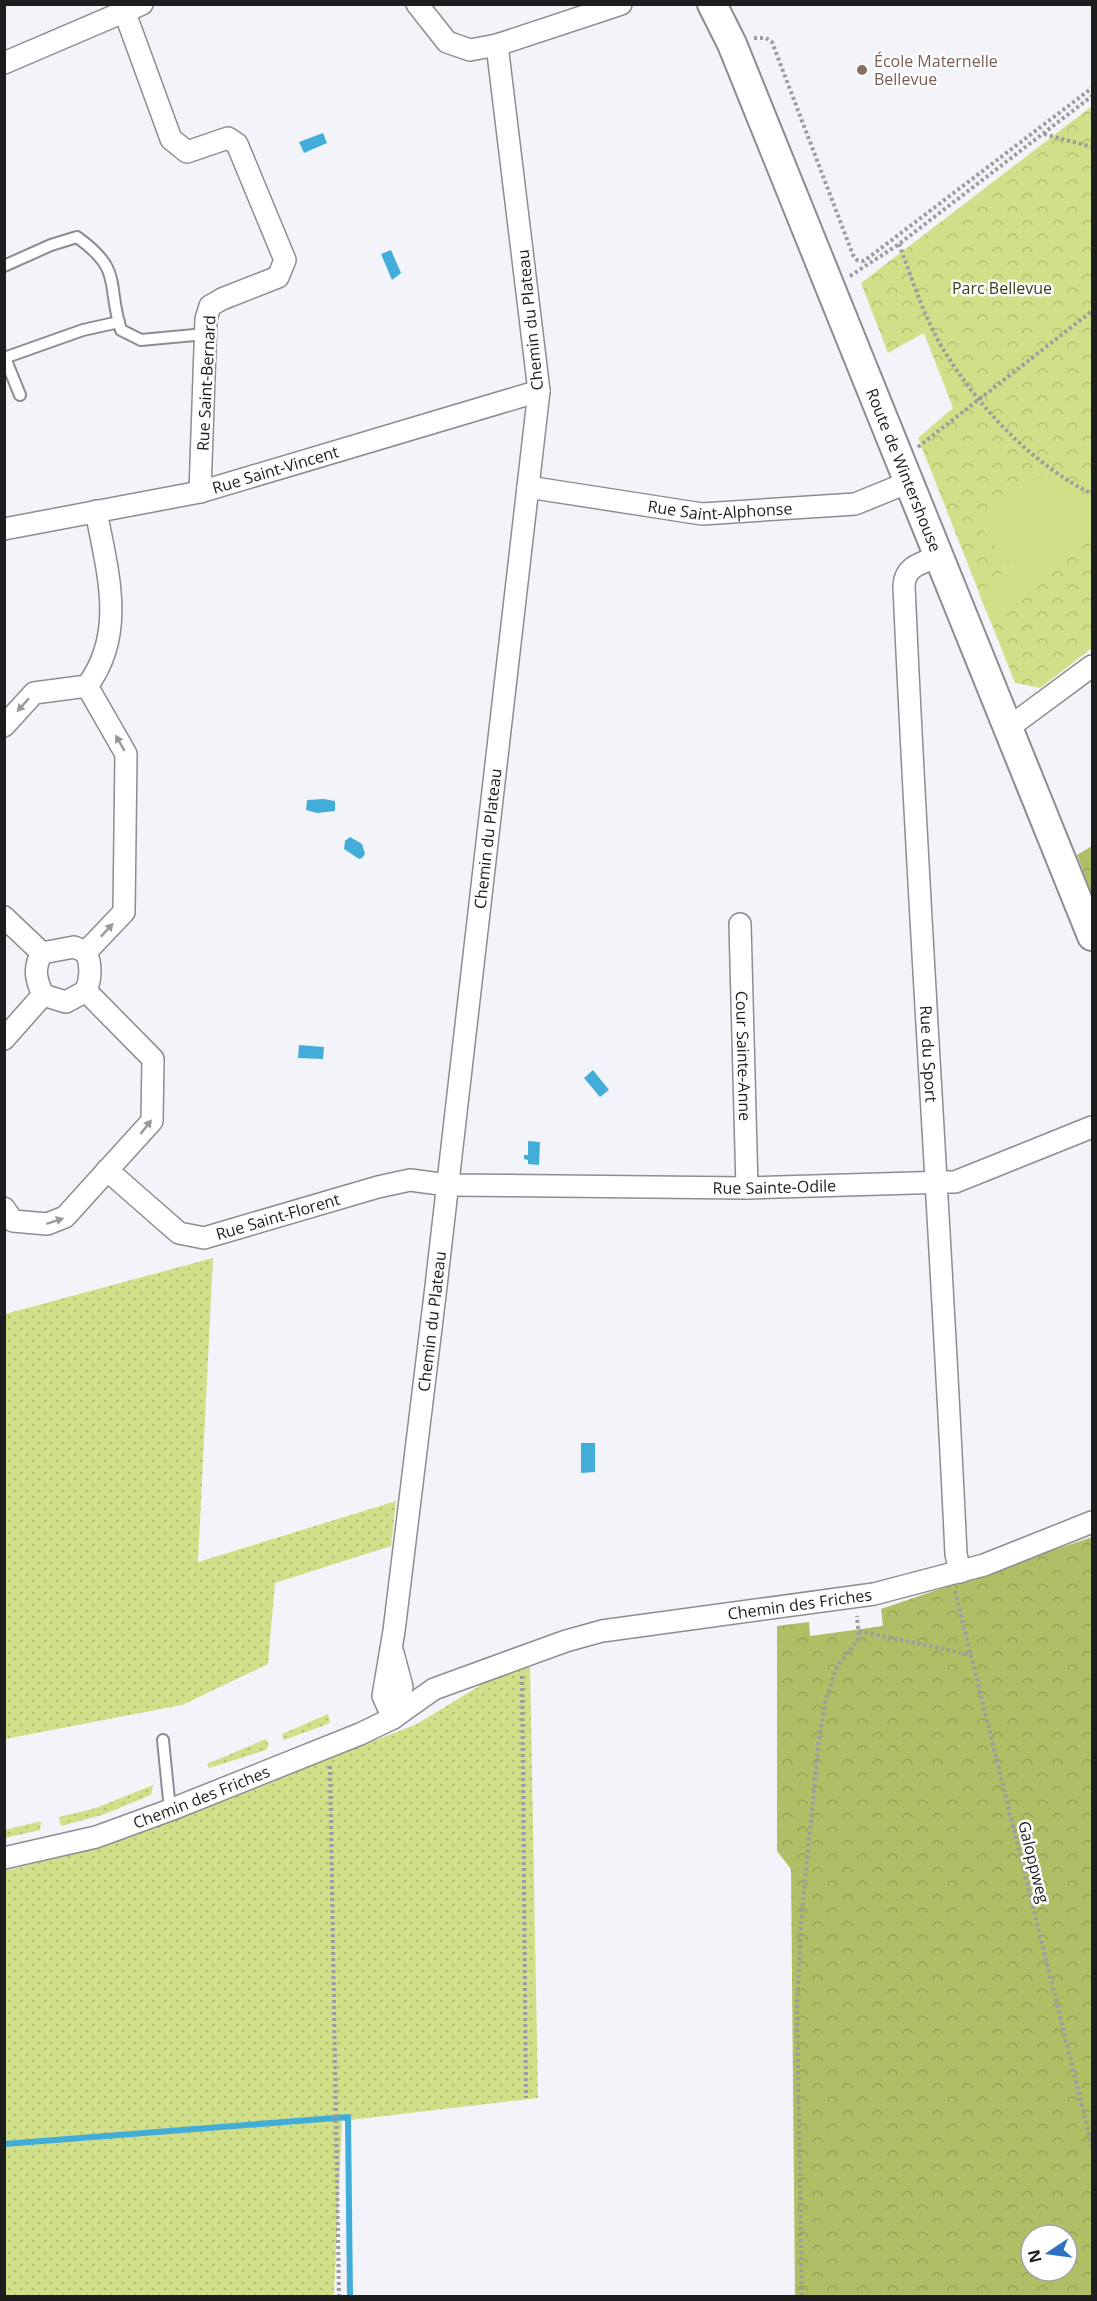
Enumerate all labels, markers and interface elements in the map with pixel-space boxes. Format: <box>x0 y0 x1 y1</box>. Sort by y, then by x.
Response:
place label: École Maternelle Bellevue <box>874 50 998 90</box>
marker: École Maternelle Bellevue <box>855 63 869 77</box>
street label: Chemin du Plateau <box>512 249 548 391</box>
park label: Parc Bellevue <box>952 277 1052 299</box>
street label: Rue Saint-Bernard <box>191 314 221 452</box>
street label: Route de Wintershouse <box>861 385 947 555</box>
street label: Rue Saint-Vincent <box>209 440 341 499</box>
street label: Rue Saint-Alphonse <box>646 495 793 525</box>
one-way arrow <box>17 697 30 712</box>
one-way arrow <box>115 735 126 751</box>
street label: Chemin du Plateau <box>468 767 507 910</box>
one-way arrow <box>100 922 114 937</box>
street label: Cour Sainte-Anne <box>731 991 756 1121</box>
street label: Rue du Sport <box>915 1005 942 1103</box>
one-way arrow <box>139 1119 152 1135</box>
street label: Rue Sainte-Odile <box>713 1174 836 1199</box>
street label: Rue Saint-Florent <box>213 1188 343 1245</box>
one-way arrow <box>46 1215 64 1225</box>
street label: Chemin du Plateau <box>412 1250 451 1393</box>
street label: Chemin des Friches <box>726 1583 873 1625</box>
street label: Chemin des Friches <box>130 1760 273 1834</box>
street label: Galoppweg <box>1013 1819 1055 1906</box>
north arrow <box>1019 2223 1079 2283</box>
text: N <box>1022 2248 1047 2265</box>

